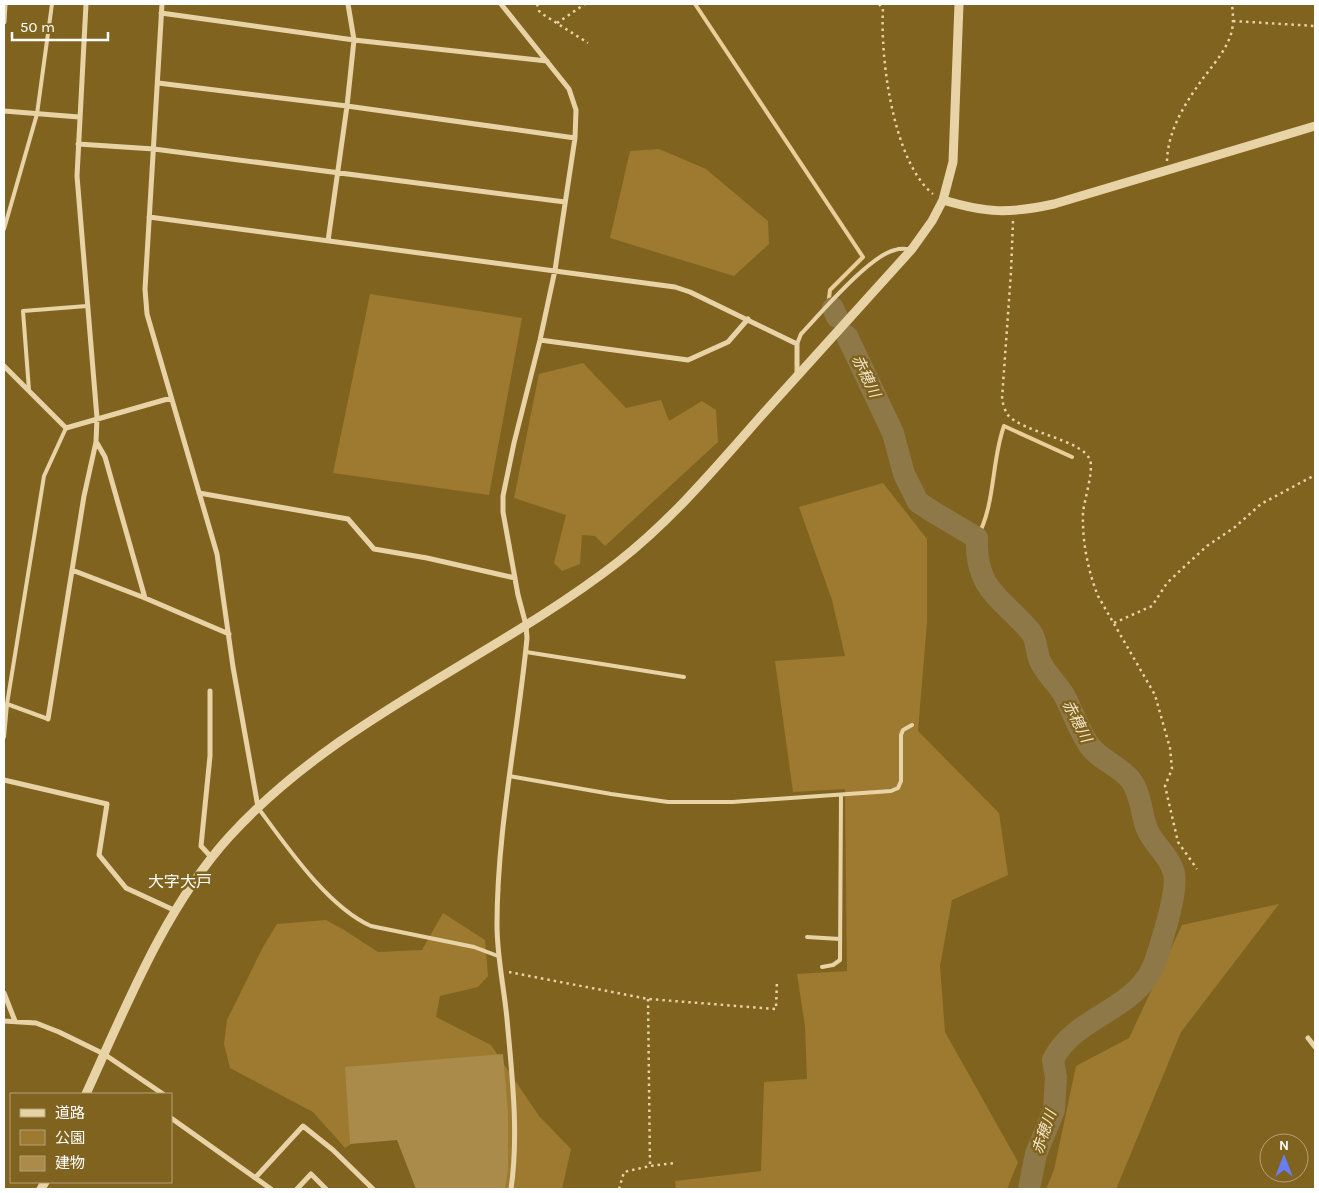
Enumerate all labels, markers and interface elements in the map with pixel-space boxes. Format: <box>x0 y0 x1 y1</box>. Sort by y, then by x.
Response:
scale bar <box>12 10 109 42</box>
text: 50 m <box>20 18 55 36</box>
water label: 赤穂川 <box>848 352 885 402</box>
water label: 赤穂川 <box>1059 697 1096 747</box>
district label: 大字大戸 <box>148 872 212 891</box>
legend <box>10 1093 172 1183</box>
text: 道路 <box>55 1104 85 1122</box>
water label: 赤穂川 <box>1028 1106 1060 1156</box>
text: 公園 <box>55 1129 85 1147</box>
north arrow <box>1259 1133 1309 1183</box>
text: N <box>1279 1137 1289 1154</box>
text: 建物 <box>55 1154 85 1172</box>

